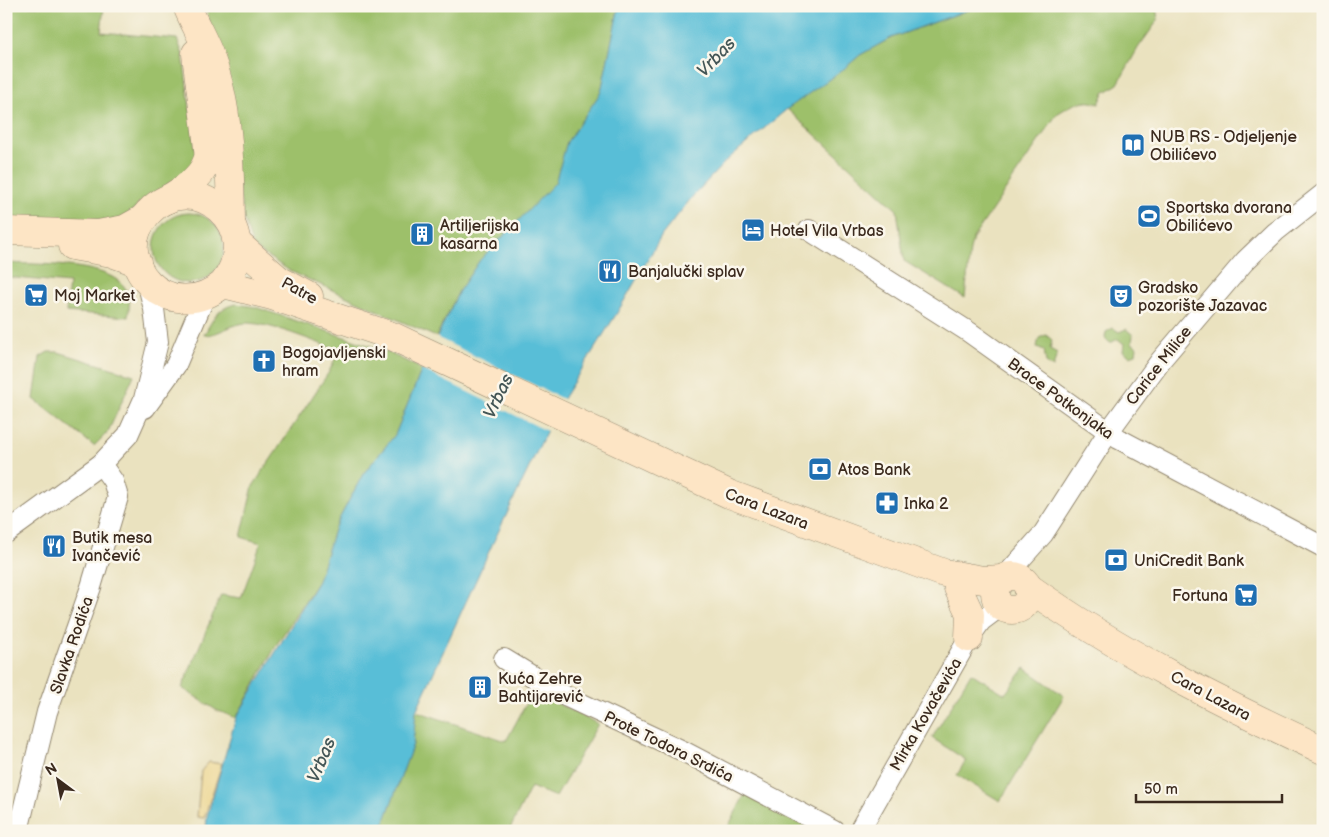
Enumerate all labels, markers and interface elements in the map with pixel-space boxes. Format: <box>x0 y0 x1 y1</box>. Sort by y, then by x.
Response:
water label: Vrbas <box>693 33 740 81</box>
place label: NUB RS - Odjeljenje Obilićevo <box>1150 128 1297 165</box>
library icon: NUB RS - Odjeljenje Obilićevo <box>1120 132 1146 158</box>
place label: Sportska dvorana Obilićevo <box>1166 199 1292 236</box>
sports icon: Sportska dvorana Obilićevo <box>1136 203 1162 229</box>
place label: Artiljerijska kasarna <box>440 217 519 254</box>
hotel icon: Hotel Vila Vrbas <box>740 217 766 243</box>
building icon: Artiljerijska kasarna <box>409 221 435 247</box>
place label: Hotel Vila Vrbas <box>770 222 884 241</box>
restaurant icon: Banjalučki splav <box>597 258 623 284</box>
place label: Banjalučki splav <box>628 263 745 282</box>
street label: Patre <box>278 274 321 309</box>
place label: Gradsko pozorište Jazavac <box>1138 279 1267 316</box>
supermarket icon: Moj Market <box>23 282 49 308</box>
theatre icon: Gradsko pozorište Jazavac <box>1108 283 1134 309</box>
place label: Moj Market <box>54 287 135 306</box>
street label: Carice Milice <box>1122 322 1196 409</box>
place label: Bogojavljenski hram <box>282 344 386 381</box>
church icon: Bogojavljenski hram <box>251 348 277 374</box>
street label: Brace Potkonjaka <box>1003 354 1117 444</box>
water label: Vrbas <box>479 371 518 422</box>
bank icon: Atos Bank <box>807 456 833 482</box>
place label: Atos Bank <box>838 461 911 480</box>
street label: Cara Lazara <box>722 485 811 534</box>
pharmacy icon: Inka 2 <box>874 490 900 516</box>
place label: Inka 2 <box>904 495 949 514</box>
place label: Butik mesa Ivančević <box>72 529 152 566</box>
restaurant icon: Butik mesa Ivančević <box>41 533 67 559</box>
bank icon: UniCredit Bank <box>1103 547 1129 573</box>
place label: UniCredit Bank <box>1134 552 1244 571</box>
supermarket icon: Fortuna <box>1233 582 1259 608</box>
place label: Fortuna <box>1172 587 1228 606</box>
street label: Slavka Rodića <box>47 594 98 697</box>
street label: Mirka Kovačevića <box>886 655 966 775</box>
street label: Cara Lazara <box>1167 667 1254 725</box>
place label: Kuća Zehre Bahtijarević <box>498 670 584 707</box>
building icon: Kuća Zehre Bahtijarević <box>467 674 493 700</box>
street label: Prote Todora Srdića <box>601 708 736 787</box>
water label: Vrbas <box>303 735 340 786</box>
north arrow <box>32 754 82 804</box>
text: N <box>42 759 60 779</box>
scale bar <box>1136 772 1283 804</box>
text: 50 m <box>1144 780 1178 799</box>

